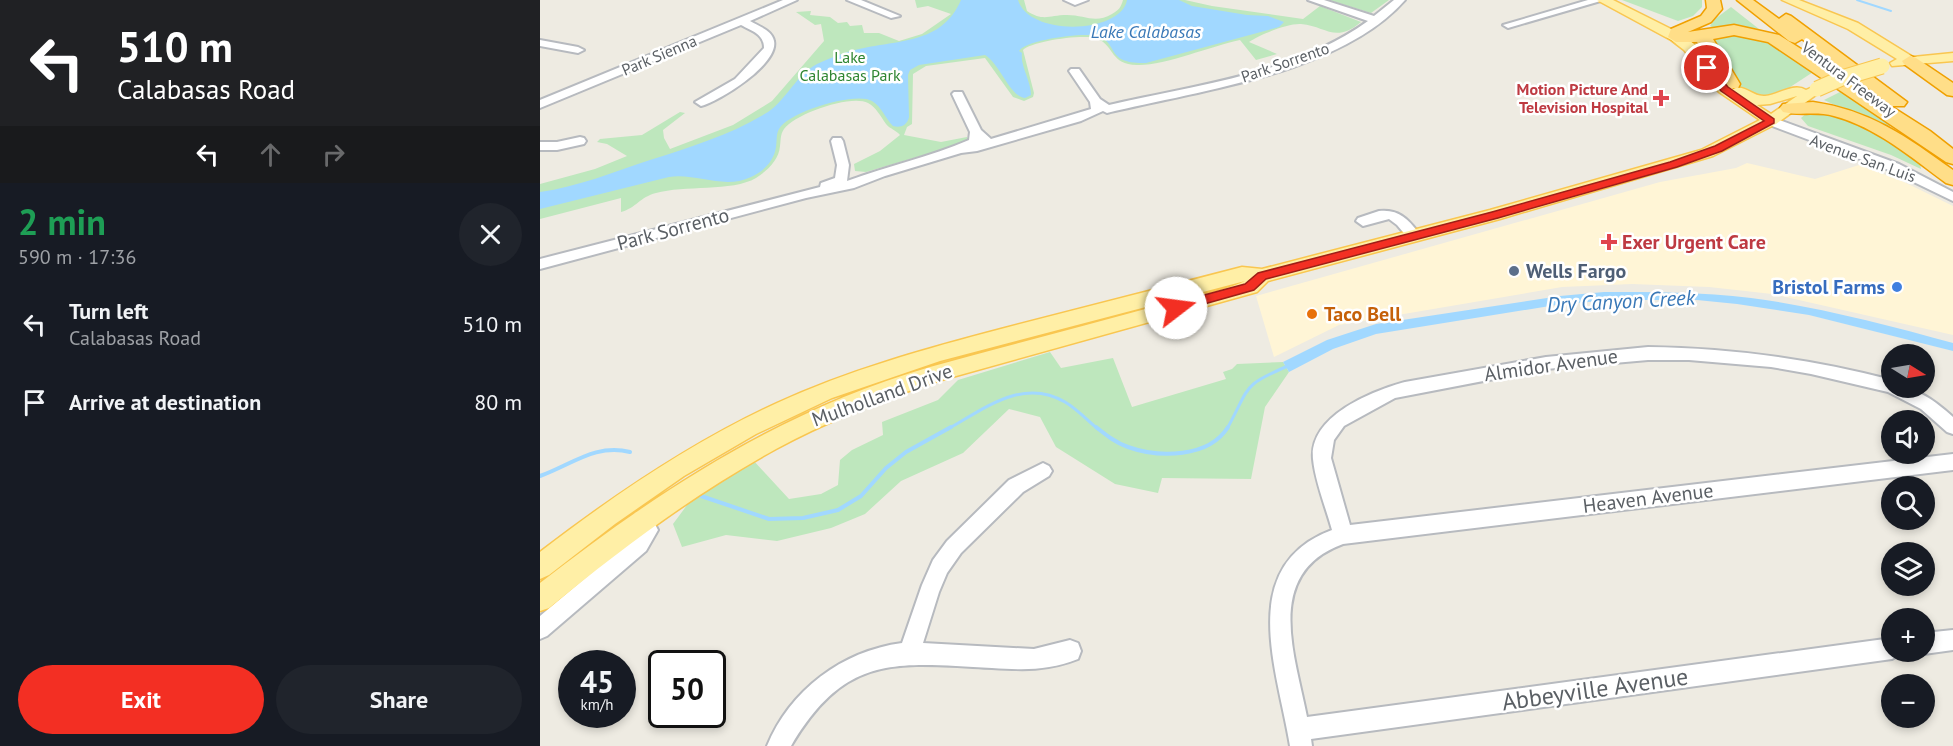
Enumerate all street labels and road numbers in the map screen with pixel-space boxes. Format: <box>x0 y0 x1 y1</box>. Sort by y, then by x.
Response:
street label: Park Sienna <box>618 30 700 80</box>
street label: Ventura Freeway <box>1797 36 1901 121</box>
street label: Park Sorrento <box>1238 38 1332 86</box>
street label: Avenue San Luis <box>1807 130 1919 187</box>
street label: Park Sorrento <box>614 202 732 256</box>
street label: Almidor Avenue <box>1483 343 1619 387</box>
street label: Mulholland Drive <box>808 358 956 432</box>
street label: Heaven Avenue <box>1581 477 1715 519</box>
street label: Abbeyville Avenue <box>1500 661 1690 717</box>

